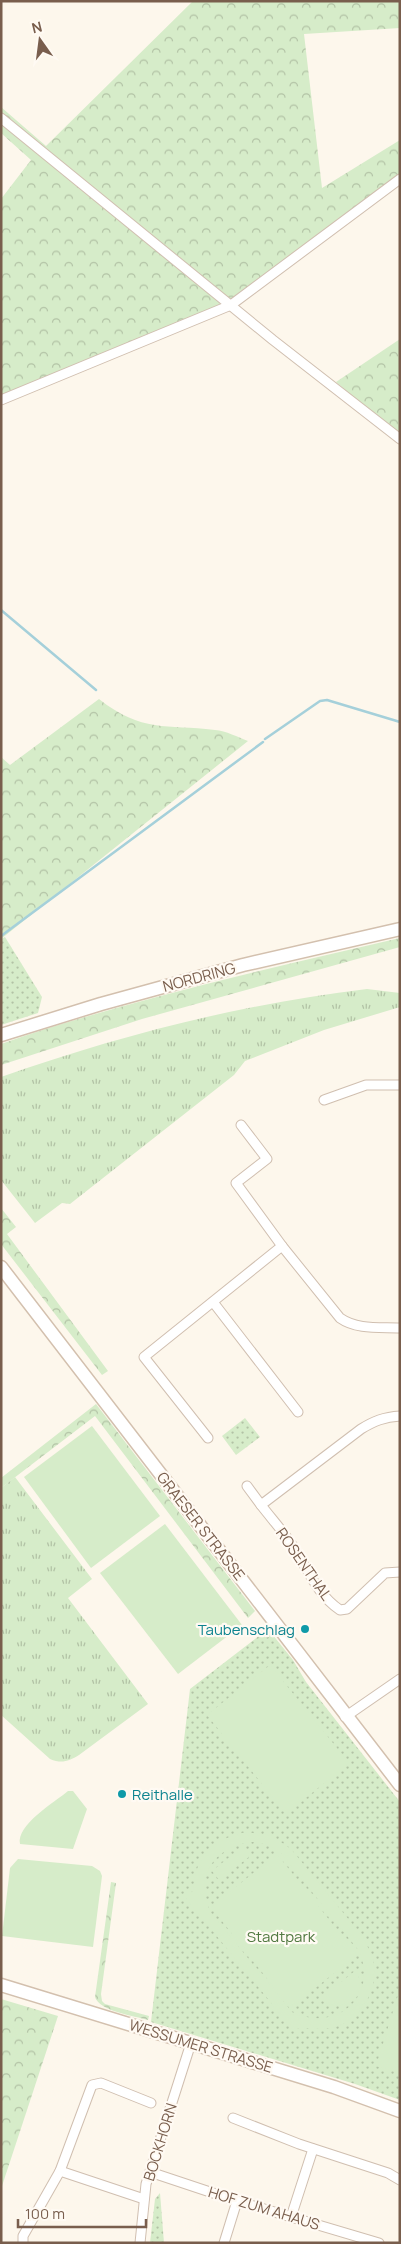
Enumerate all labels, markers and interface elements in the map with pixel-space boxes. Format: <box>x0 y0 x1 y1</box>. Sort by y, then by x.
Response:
north arrow <box>15 15 65 65</box>
text: N <box>30 16 44 37</box>
street label: NORDRING <box>160 957 238 997</box>
street label: GRAESER STRASSE <box>152 1467 250 1585</box>
street label: ROSENTHAL <box>271 1523 337 1605</box>
place label: Taubenschlag <box>198 1619 295 1640</box>
marker: Taubenschlag <box>299 1623 311 1635</box>
place label: Reithalle <box>132 1784 193 1805</box>
marker: Reithalle <box>116 1788 128 1800</box>
park label: Stadtpark <box>247 1926 316 1947</box>
street label: WESSUMER STRASSE <box>127 2014 275 2078</box>
street label: BOCKHORN <box>138 2100 182 2184</box>
street label: HOF ZUM AHAUS <box>206 2181 322 2235</box>
scale bar <box>18 2196 145 2228</box>
text: 100 m <box>25 2203 65 2224</box>

